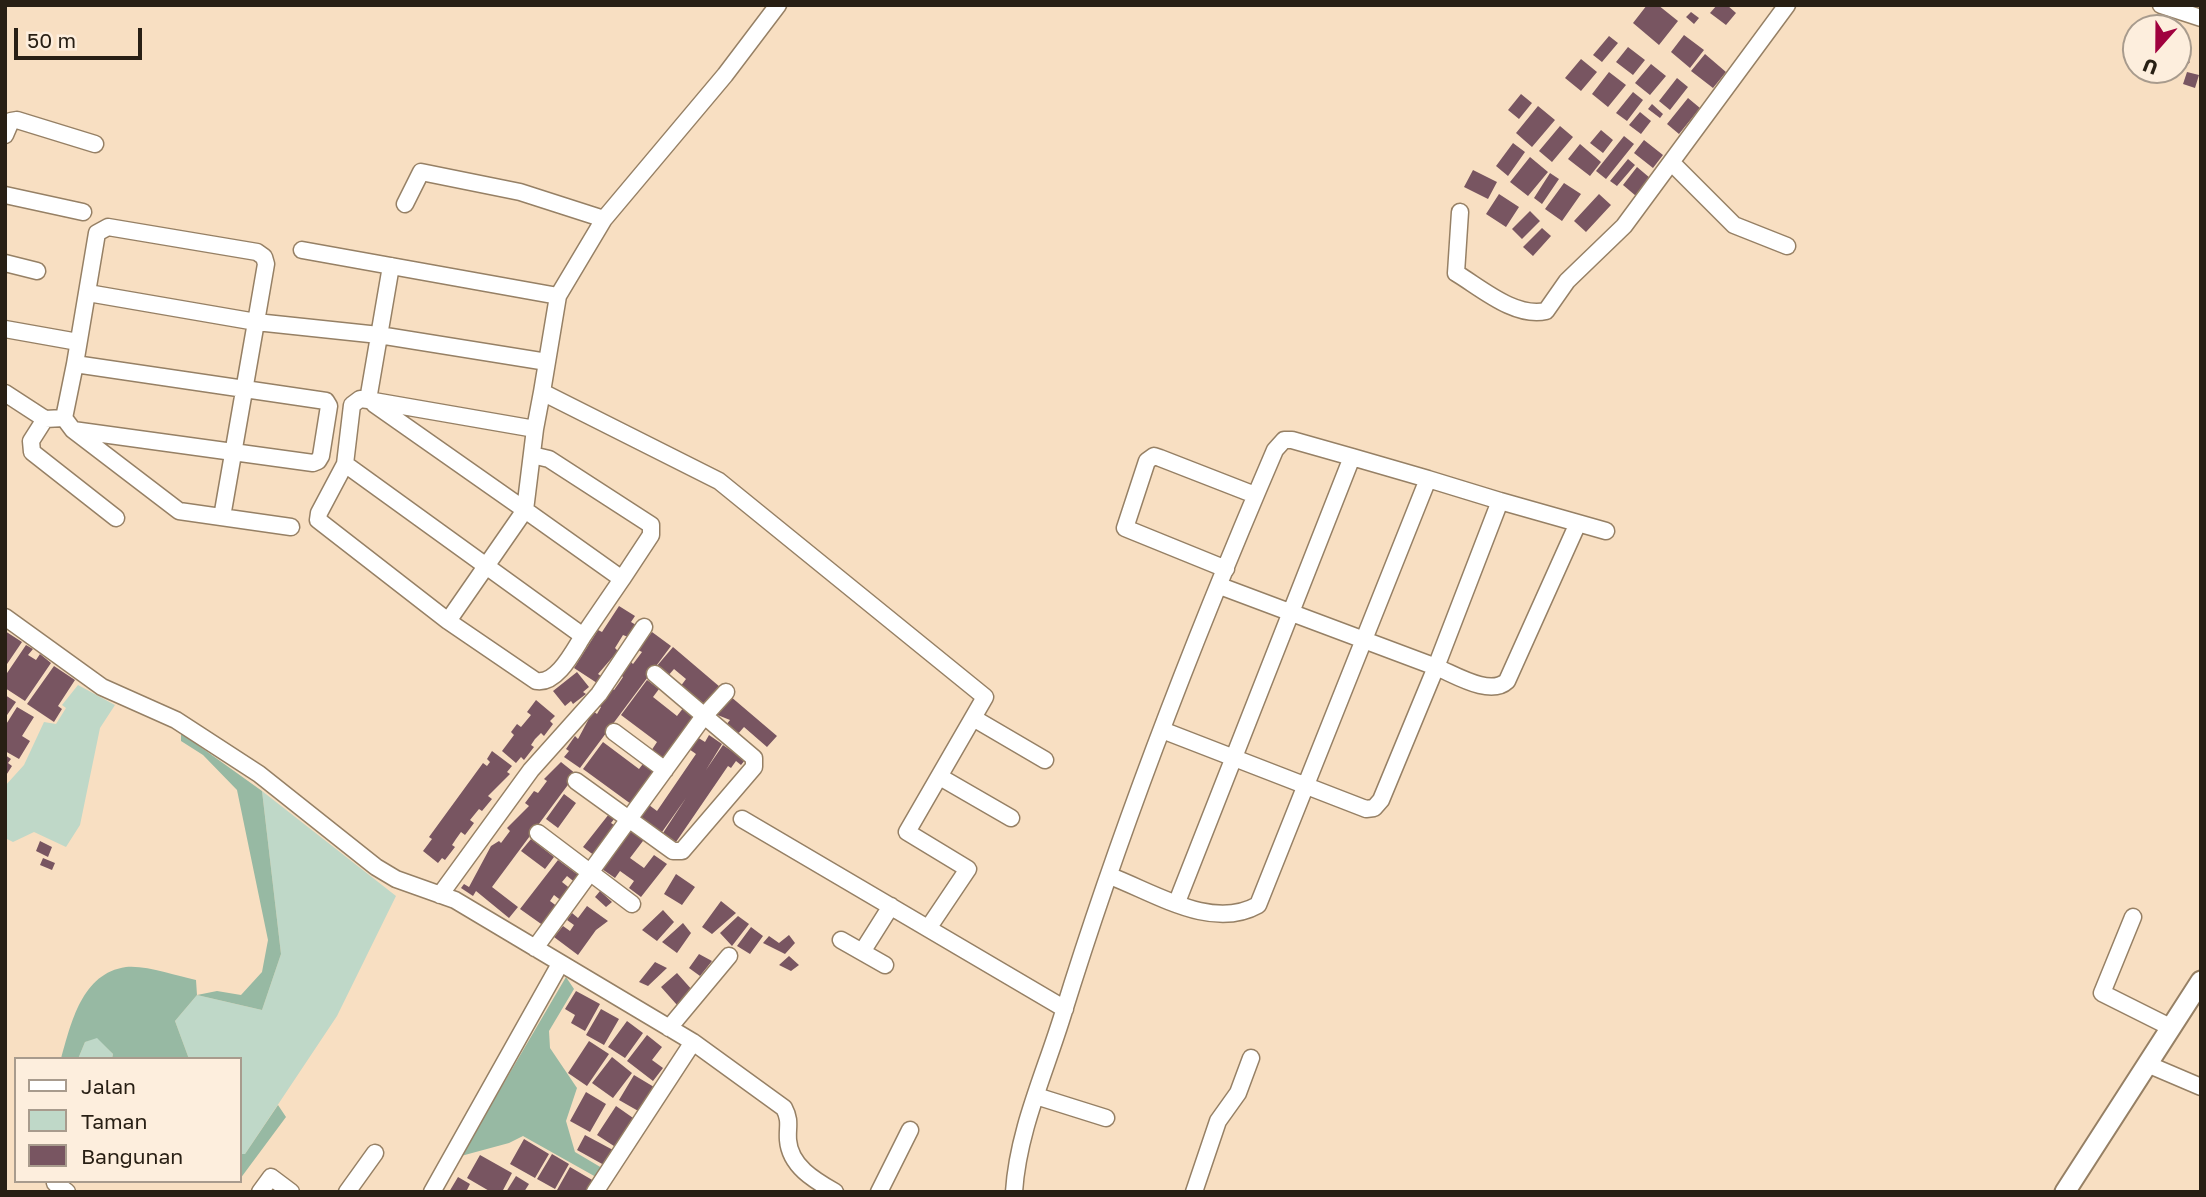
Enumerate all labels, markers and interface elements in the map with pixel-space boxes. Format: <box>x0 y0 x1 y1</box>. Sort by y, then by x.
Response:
scale bar <box>18 14 145 58</box>
north arrow <box>2122 14 2192 84</box>
text: 50 m <box>27 27 76 53</box>
text: U <box>2139 54 2161 80</box>
legend <box>14 1057 242 1183</box>
text: Jalan <box>81 1073 136 1099</box>
text: Taman <box>81 1108 147 1134</box>
text: Bangunan <box>81 1143 183 1169</box>

